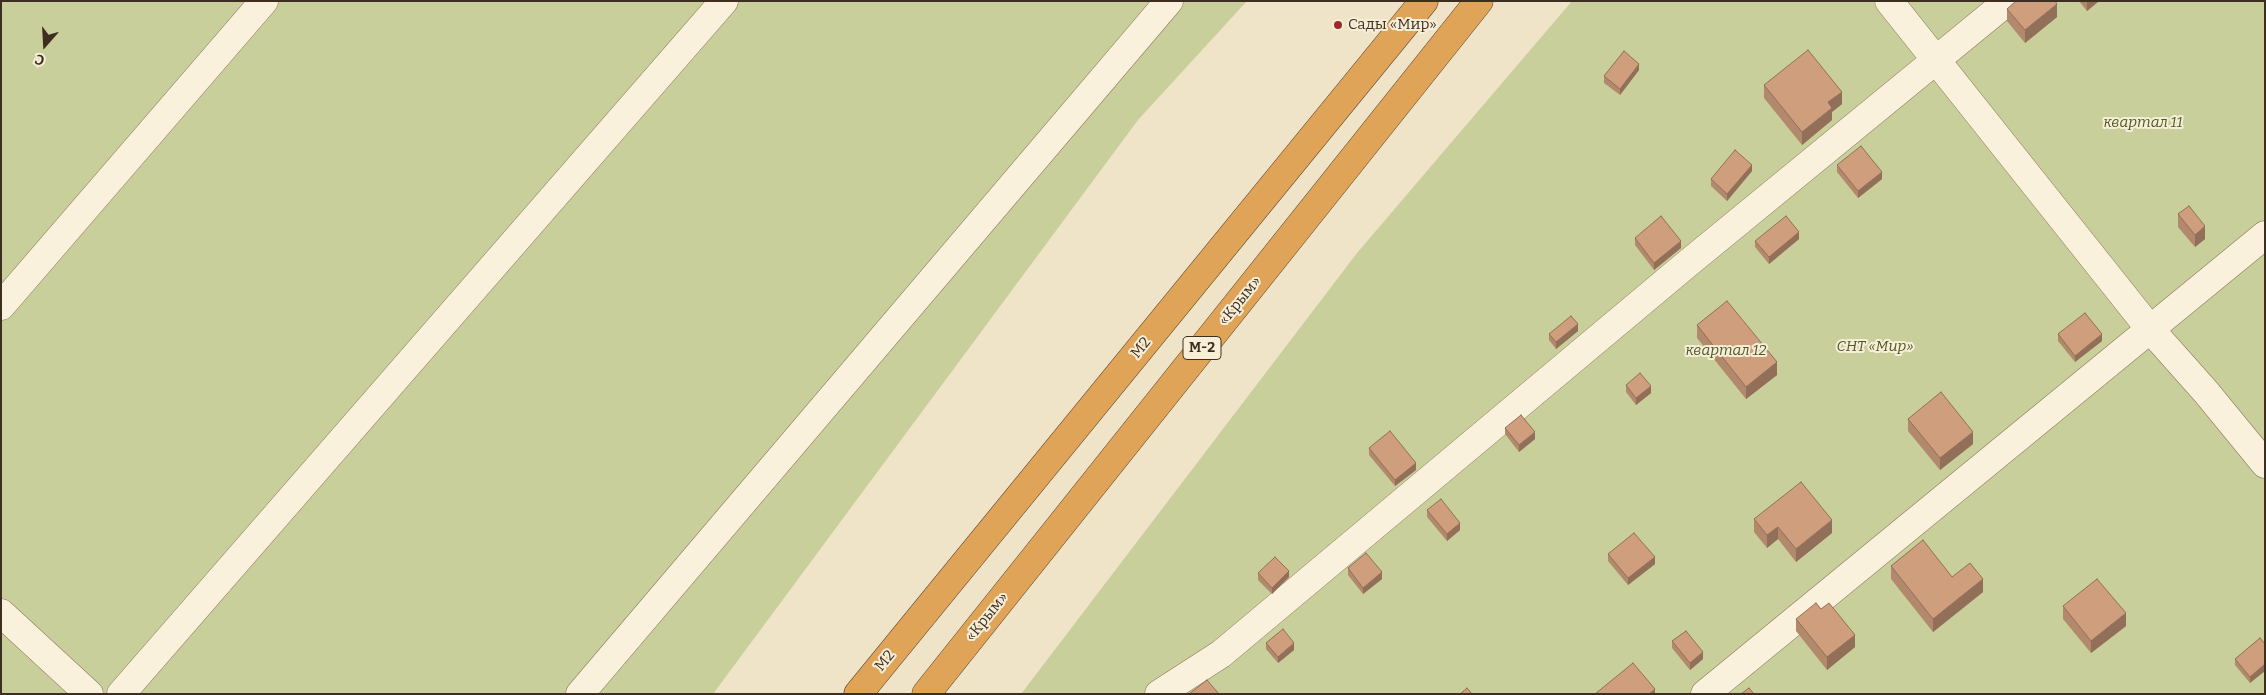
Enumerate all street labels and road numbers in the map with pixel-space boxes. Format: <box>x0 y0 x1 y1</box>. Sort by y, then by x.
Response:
street label: «Крым» <box>1215 273 1265 329</box>
street label: М2 <box>1127 334 1155 362</box>
road number: М-2 <box>1183 336 1221 359</box>
street label: «Крым» <box>962 589 1012 645</box>
street label: М2 <box>871 647 899 675</box>

